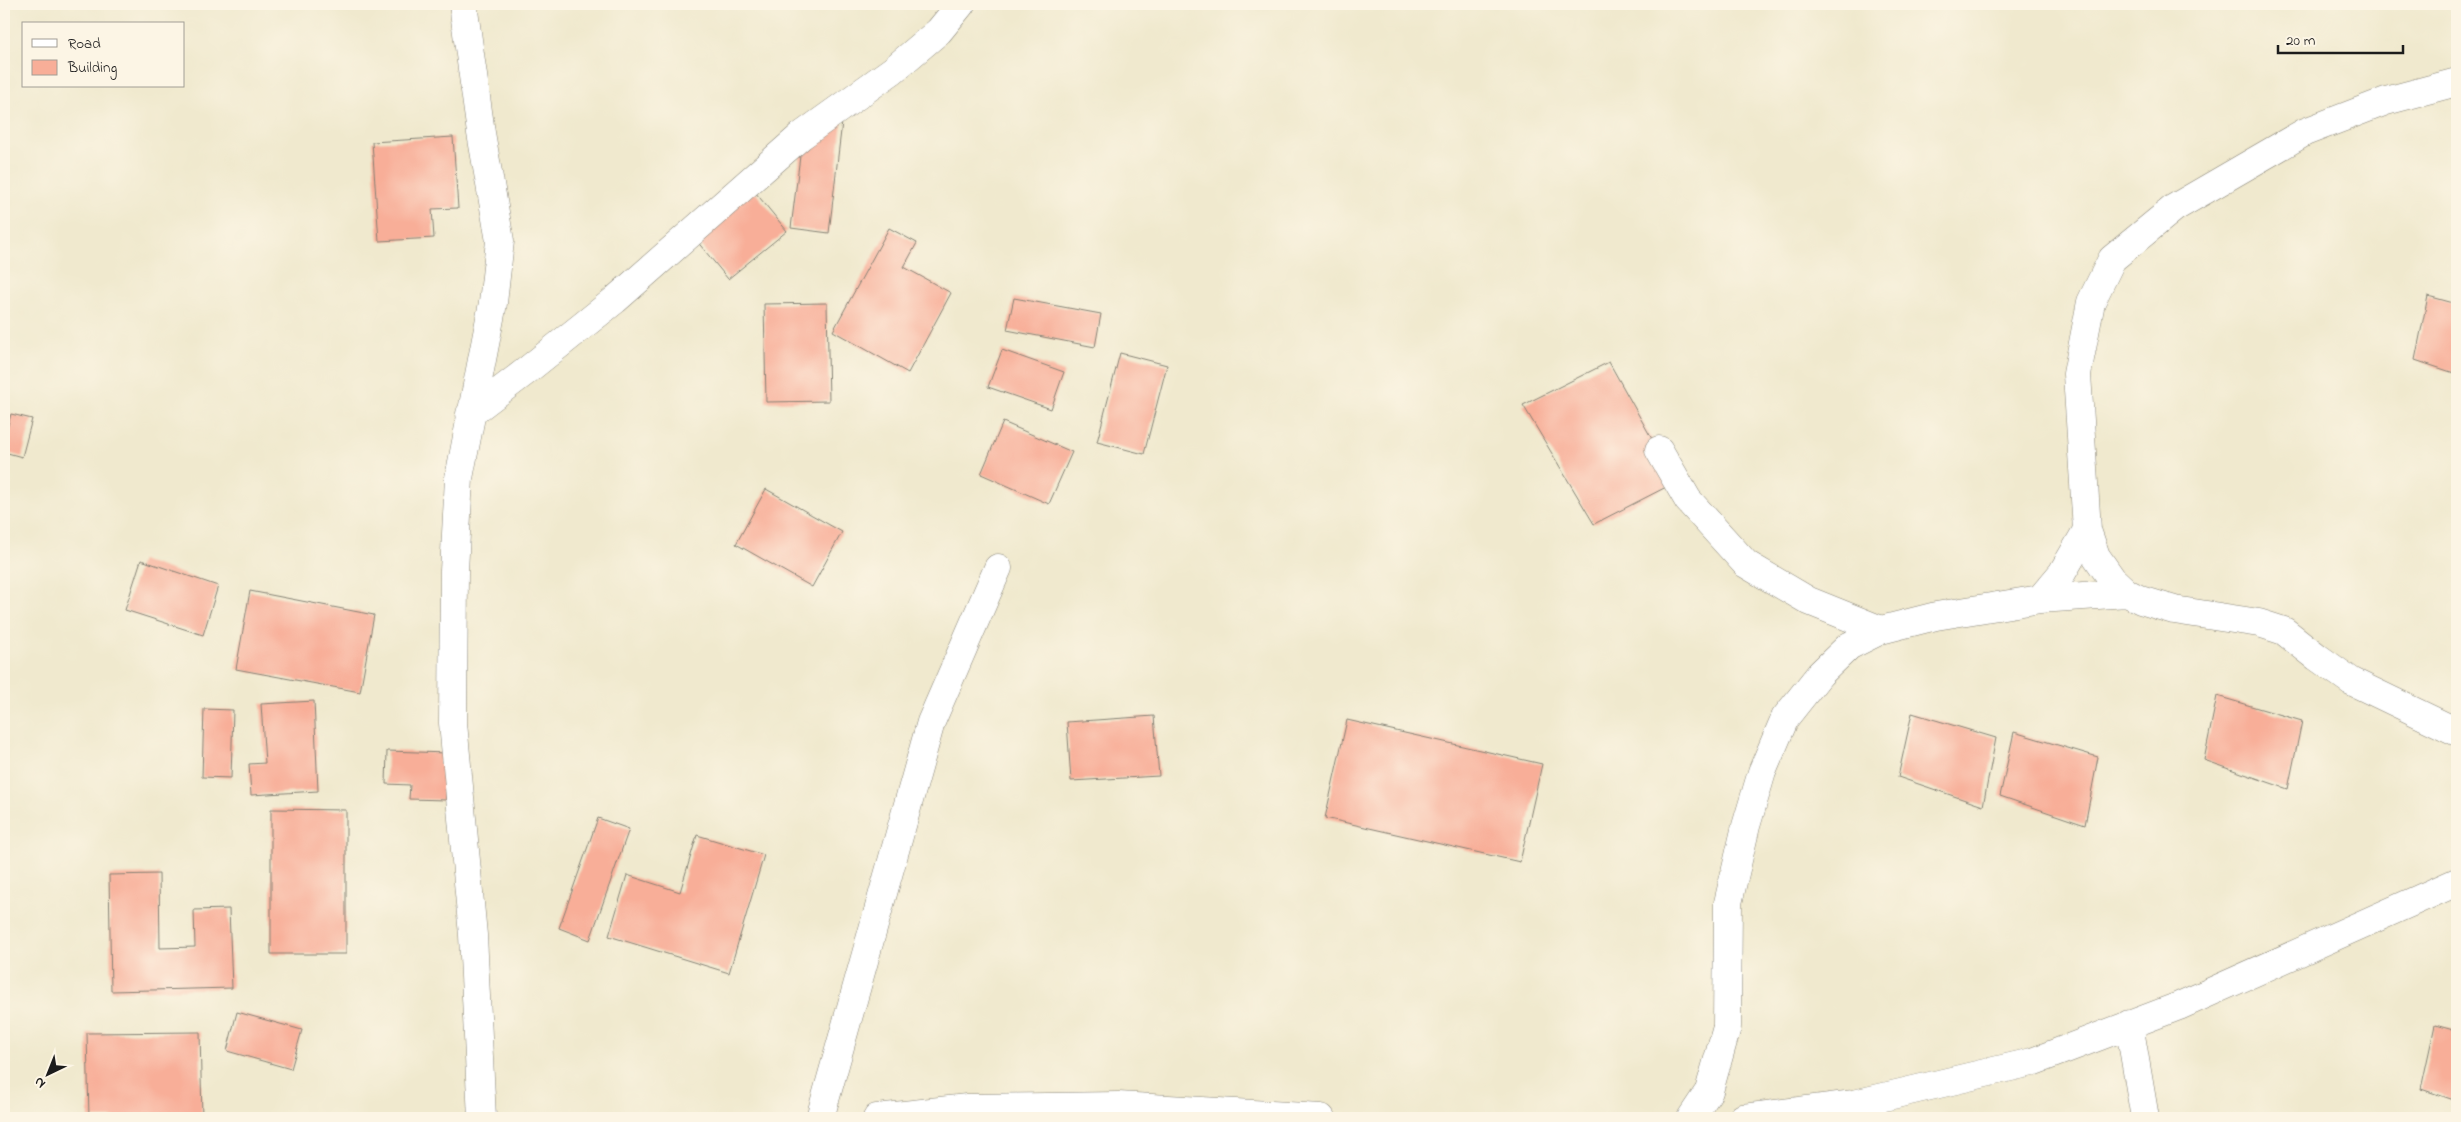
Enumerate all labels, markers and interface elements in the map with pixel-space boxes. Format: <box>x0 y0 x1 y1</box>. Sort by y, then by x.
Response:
legend <box>22 22 185 88</box>
scale bar <box>2278 22 2404 54</box>
text: 20 m <box>2286 30 2316 52</box>
text: Road <box>68 33 101 55</box>
text: Building <box>67 57 117 80</box>
north arrow <box>22 1050 72 1100</box>
text: N <box>30 1072 51 1093</box>

